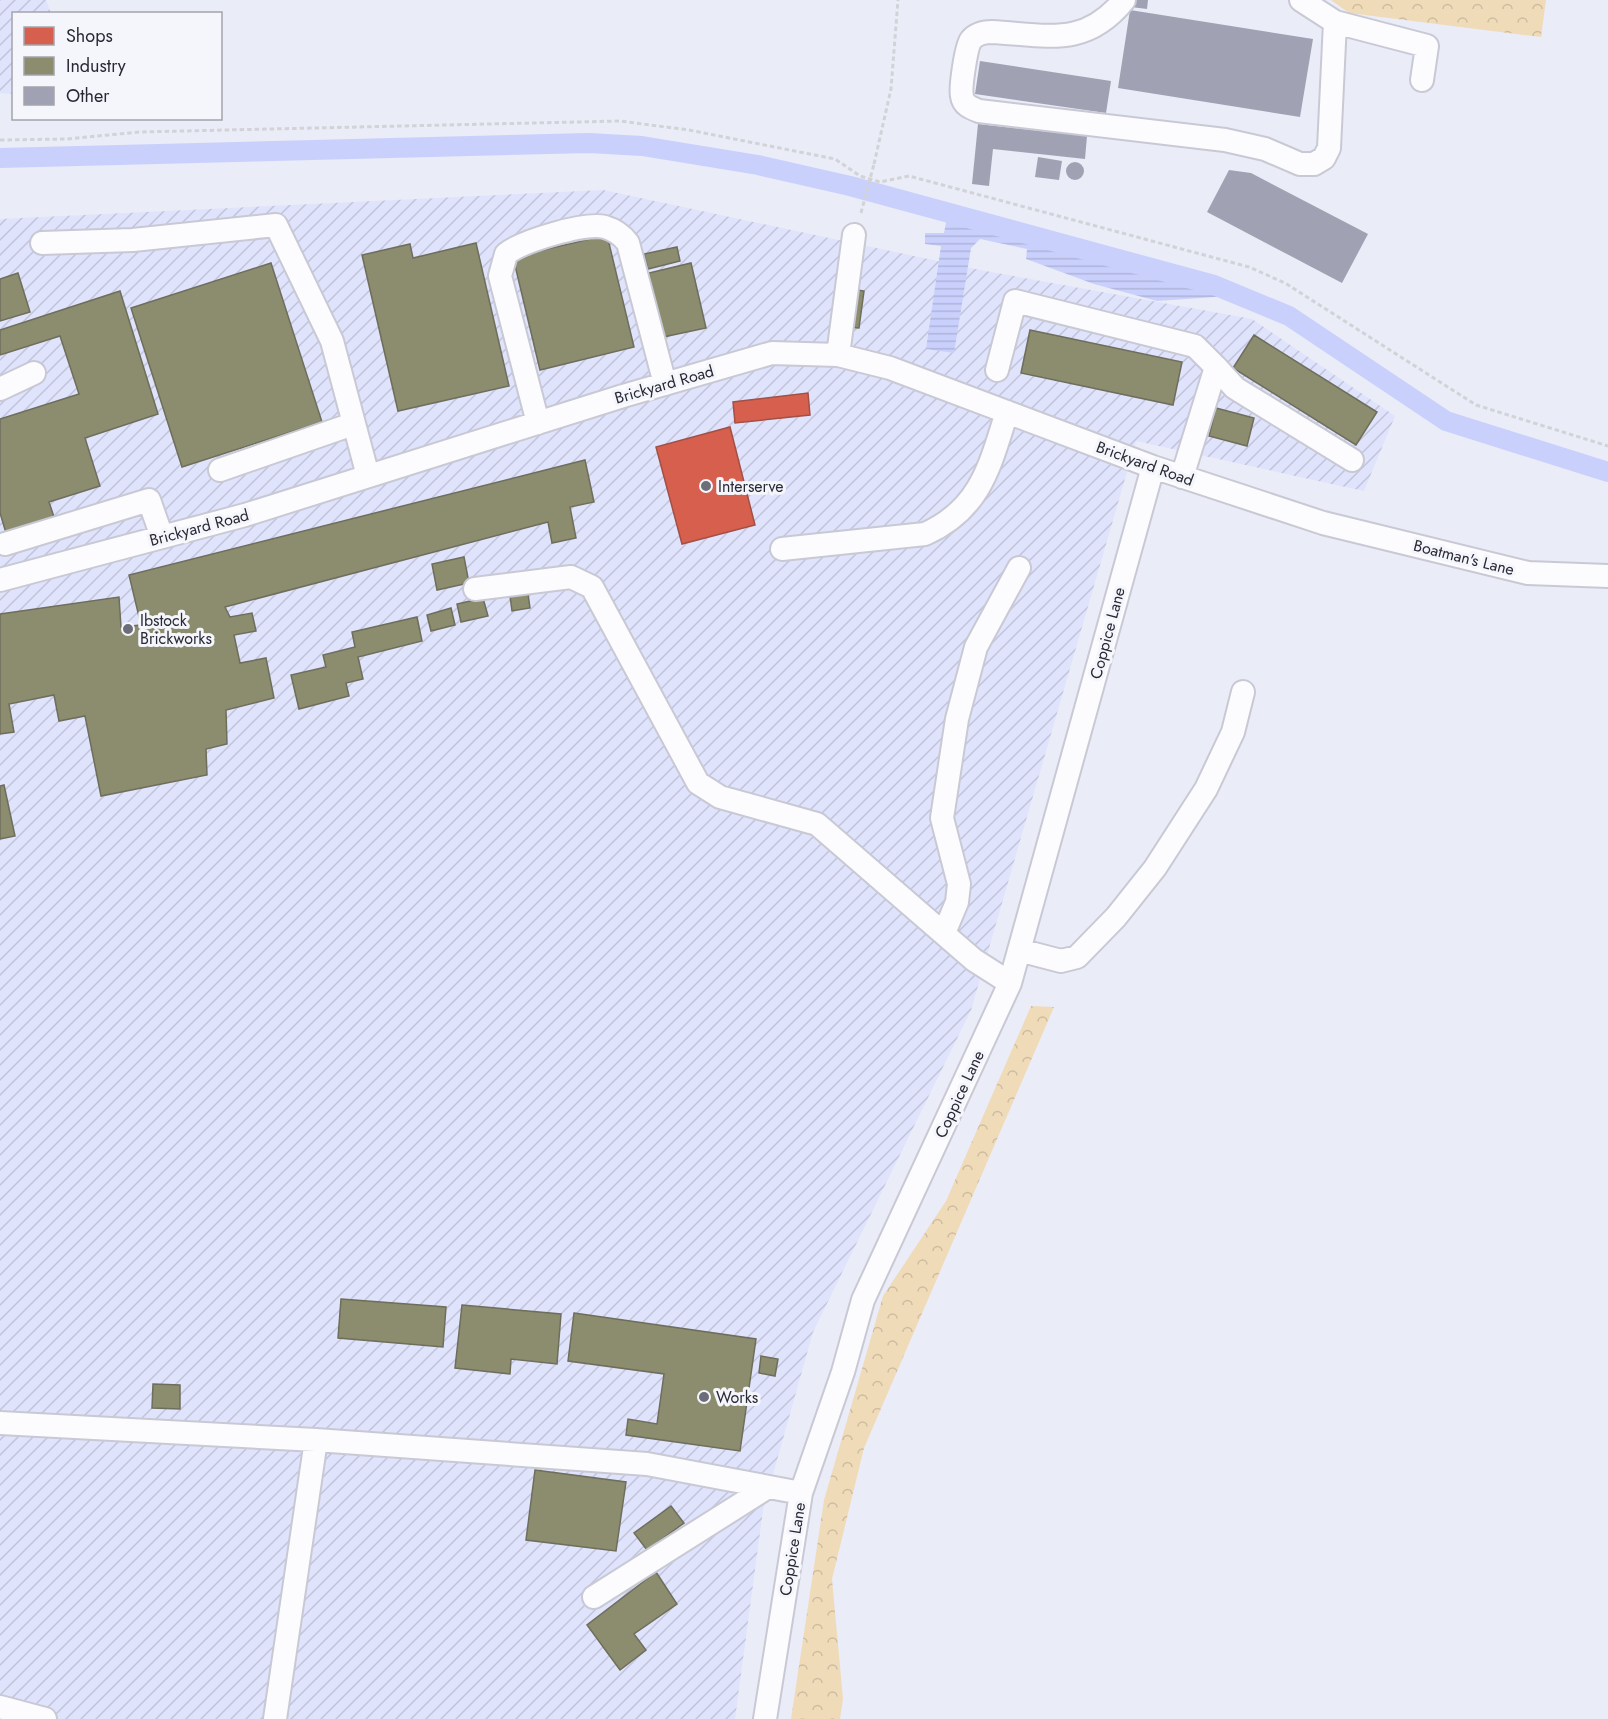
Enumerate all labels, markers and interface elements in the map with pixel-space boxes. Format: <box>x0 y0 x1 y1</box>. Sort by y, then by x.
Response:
legend <box>12 12 222 120</box>
text: Shops <box>66 23 113 49</box>
text: Industry <box>66 53 126 79</box>
text: Other <box>66 83 110 109</box>
street label: Brickyard Road <box>612 359 716 410</box>
street label: Brickyard Road <box>1093 435 1197 492</box>
place label: Interserve <box>718 475 784 498</box>
marker: Interserve <box>699 479 713 493</box>
street label: Brickyard Road <box>147 503 251 552</box>
street label: Boatman's Lane <box>1411 534 1517 581</box>
street label: Coppice Lane <box>1084 585 1131 682</box>
place label: Ibstock Brickworks <box>140 609 212 650</box>
marker: Ibstock Brickworks <box>121 622 135 636</box>
street label: Coppice Lane <box>929 1047 990 1142</box>
place label: Works <box>716 1386 758 1409</box>
marker: Works <box>697 1390 711 1404</box>
street label: Coppice Lane <box>774 1501 811 1597</box>

